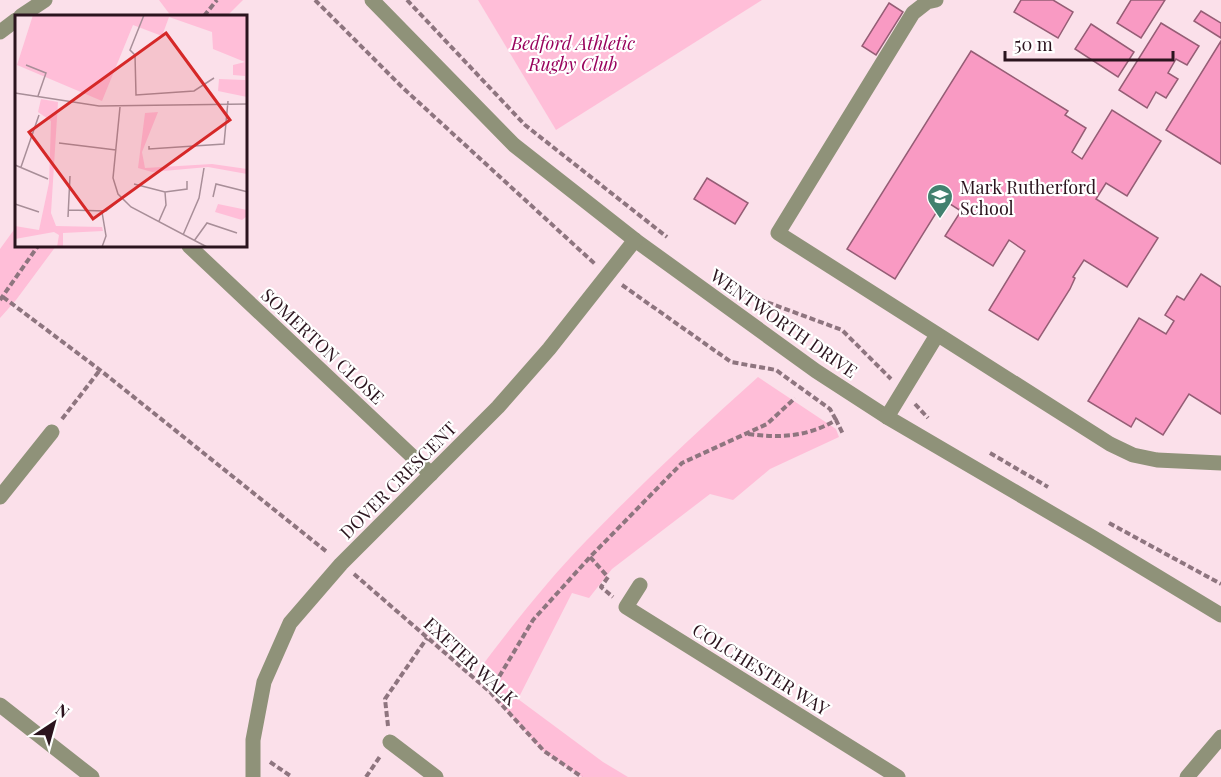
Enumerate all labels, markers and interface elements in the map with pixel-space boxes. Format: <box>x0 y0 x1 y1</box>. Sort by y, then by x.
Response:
inset map <box>15 15 248 248</box>
scale bar <box>1005 24 1173 62</box>
park label: Bedford Athletic Rugby Club <box>510 31 635 76</box>
text: 50 m <box>1014 32 1053 56</box>
place label: Mark Rutherford School <box>960 175 1097 220</box>
school or university icon: Mark Rutherford School <box>925 182 955 220</box>
street label: WENTWORTH DRIVE <box>705 263 862 383</box>
street label: SOMERTON CLOSE <box>256 283 390 409</box>
street label: DOVER CRESCENT <box>334 416 462 544</box>
street label: EXETER WALK <box>419 611 523 711</box>
street label: COLCHESTER WAY <box>688 617 834 721</box>
north arrow <box>24 693 84 753</box>
text: N <box>52 699 74 723</box>

